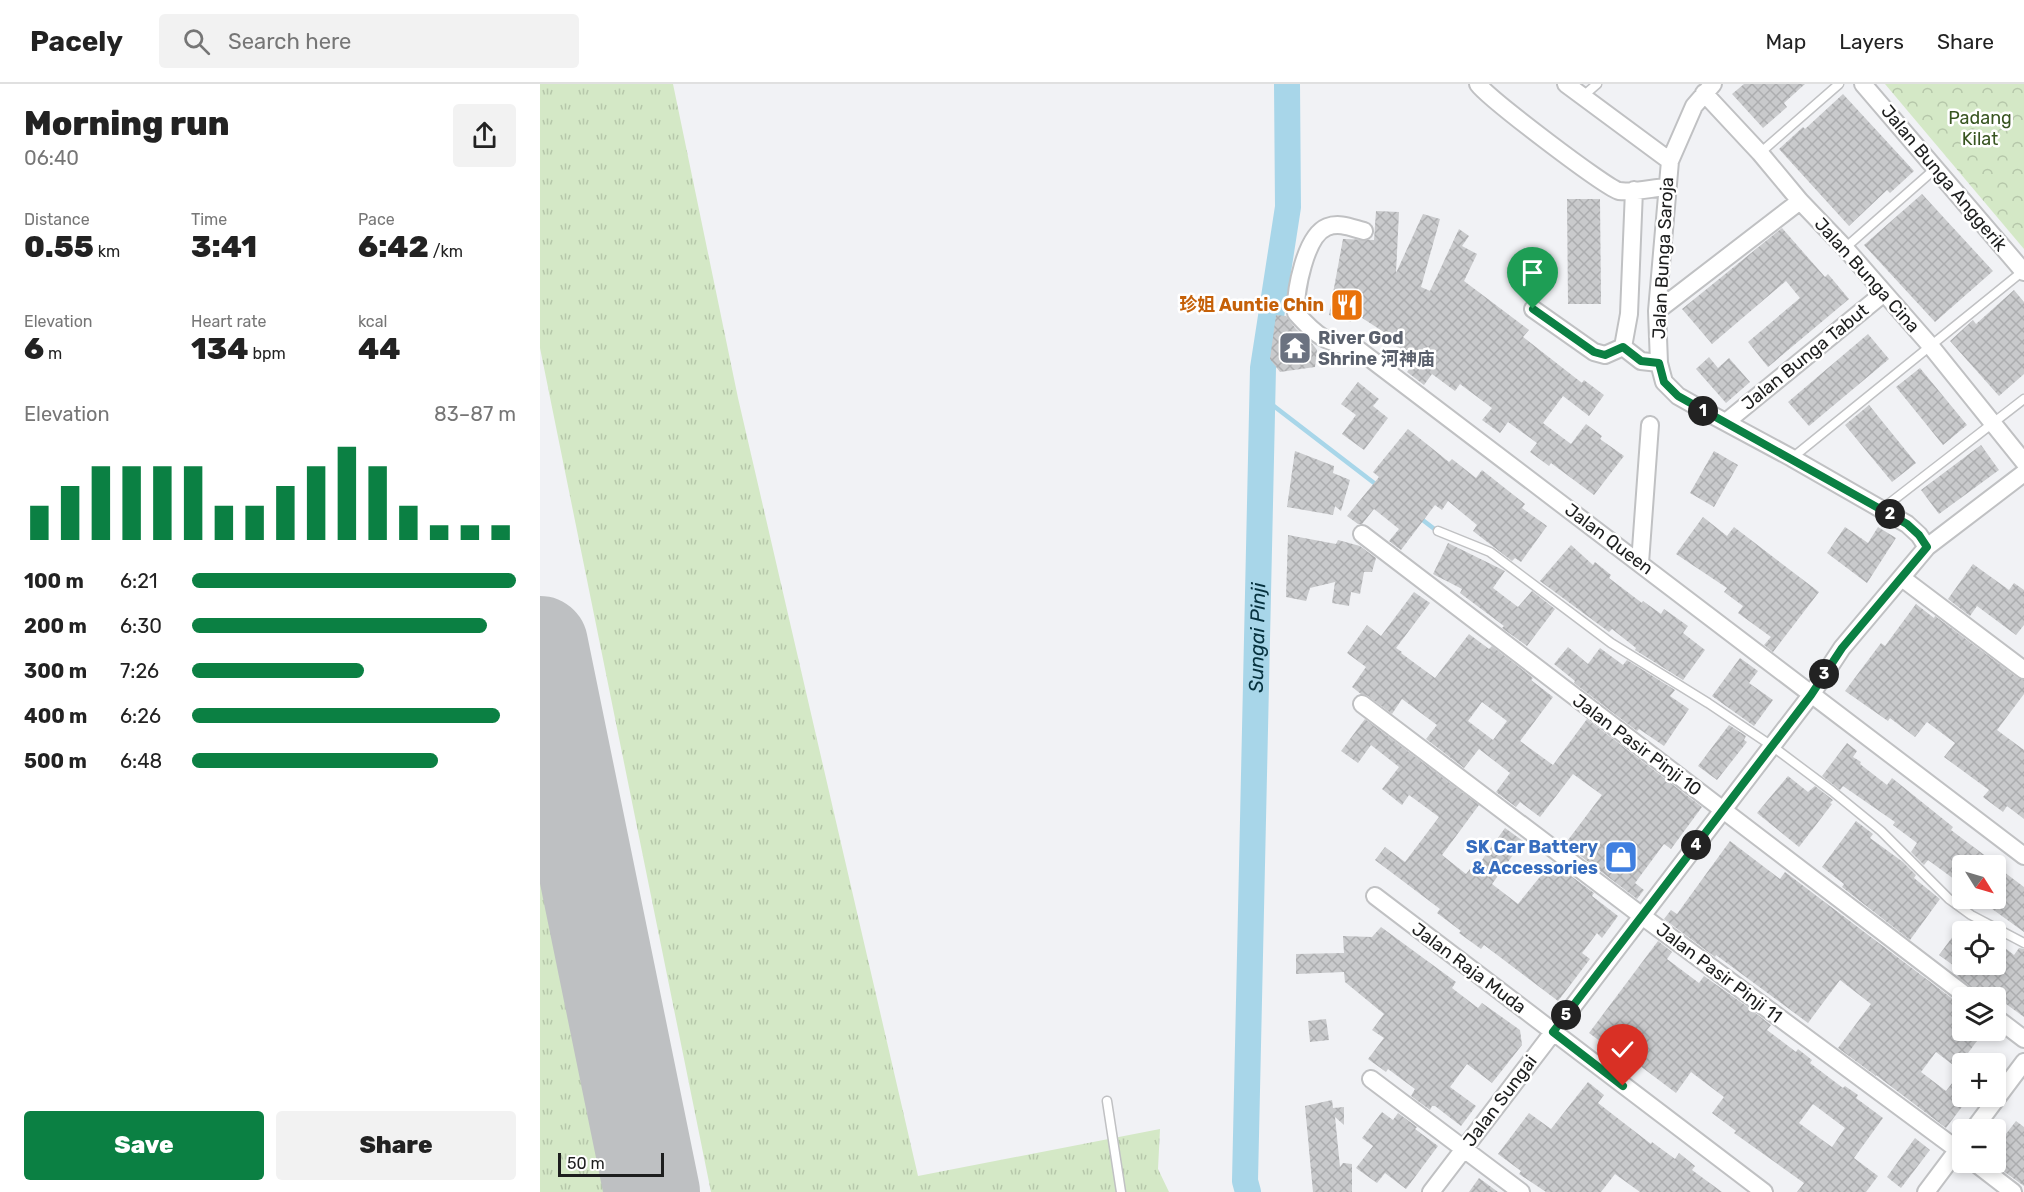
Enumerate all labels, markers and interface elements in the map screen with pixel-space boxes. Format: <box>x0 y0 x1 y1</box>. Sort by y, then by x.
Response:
search box <box>159 14 579 68</box>
text: Pacely <box>30 25 123 58</box>
icon: search <box>180 25 213 58</box>
text: Search here <box>228 28 351 55</box>
text: Map <box>1765 29 1806 54</box>
text: Layers <box>1839 29 1904 54</box>
text: Share <box>1937 29 1994 54</box>
street label: Jalan Bunga Anggerik <box>1876 100 2012 256</box>
text: Morning run <box>24 104 229 143</box>
button: share <box>453 104 516 167</box>
park label: Padang Kilat <box>1948 107 2012 150</box>
text: 06:40 <box>24 146 79 170</box>
street label: Jalan Bunga Saroja <box>1648 176 1678 340</box>
text: Distance <box>24 210 90 229</box>
text: Time <box>191 210 227 229</box>
text: Pace <box>358 210 395 229</box>
street label: Jalan Bunga Cina <box>1810 213 1924 337</box>
text: 0.55 <box>24 229 94 265</box>
text: 3:41 <box>191 229 257 265</box>
text: 6:42 <box>358 229 429 265</box>
text: km <box>94 242 120 261</box>
text: /km <box>429 242 463 261</box>
pin <box>1507 247 1558 309</box>
icon: arrive <box>1516 256 1549 289</box>
restaurant icon: 珍姐 Auntie Chin <box>1329 287 1365 323</box>
place label: 珍姐 Auntie Chin <box>1179 294 1324 316</box>
street label: Jalan Bunga Tabut <box>1737 299 1873 415</box>
text: Elevation <box>24 312 93 331</box>
text: Heart rate <box>191 312 266 331</box>
text: kcal <box>358 312 387 331</box>
place label: River God Shrine 河神庙 <box>1318 327 1435 370</box>
temple icon: River God Shrine 河神庙 <box>1277 330 1313 366</box>
text: 6 <box>24 331 44 367</box>
text: 134 <box>191 331 249 367</box>
text: 44 <box>358 331 401 367</box>
text: m <box>44 344 62 363</box>
text: bpm <box>249 344 286 363</box>
pin: 1 <box>1688 396 1718 426</box>
text: 1 <box>1699 401 1707 420</box>
text: Elevation <box>24 402 110 426</box>
text: 83–87 m <box>434 402 516 426</box>
street label: Jalan Queen <box>1560 499 1658 579</box>
pin: 2 <box>1875 499 1905 529</box>
text: 2 <box>1885 504 1895 523</box>
text: 100 m <box>24 569 84 593</box>
text: 6:21 <box>120 569 157 593</box>
water label: Sungai Pinji <box>1244 581 1270 693</box>
text: 200 m <box>24 614 87 638</box>
text: 6:30 <box>120 614 162 638</box>
text: 300 m <box>24 659 87 683</box>
text: 7:26 <box>120 659 159 683</box>
pin: 3 <box>1809 659 1839 689</box>
text: 3 <box>1819 664 1829 683</box>
street label: Jalan Pasir Pinji 10 <box>1568 689 1706 801</box>
text: 400 m <box>24 704 87 728</box>
text: 6:26 <box>120 704 161 728</box>
text: 500 m <box>24 749 87 773</box>
text: 6:48 <box>120 749 162 773</box>
pin: 4 <box>1681 830 1711 860</box>
text: 4 <box>1691 835 1701 854</box>
place label: SK Car Battery & Accessories <box>1466 836 1598 879</box>
shop icon: SK Car Battery & Accessories <box>1603 839 1639 875</box>
north arrow <box>1952 855 2006 909</box>
map controls <box>1952 855 2006 1173</box>
street label: Jalan Raja Muda <box>1407 918 1531 1018</box>
street label: Jalan Pasir Pinji 11 <box>1652 918 1786 1028</box>
button: locate <box>1952 921 2006 975</box>
button: layers <box>1952 987 2006 1041</box>
pin: 5 <box>1551 1000 1581 1030</box>
text: 5 <box>1561 1005 1571 1024</box>
pin <box>1597 1024 1648 1086</box>
icon: check <box>1606 1033 1639 1066</box>
street label: Jalan Sungai <box>1458 1051 1542 1151</box>
button: + <box>1952 1053 2006 1107</box>
button: Save <box>24 1111 264 1180</box>
button: Share <box>276 1111 516 1180</box>
button: − <box>1952 1119 2006 1173</box>
scale bar <box>558 1150 664 1178</box>
text: 50 m <box>567 1154 605 1173</box>

